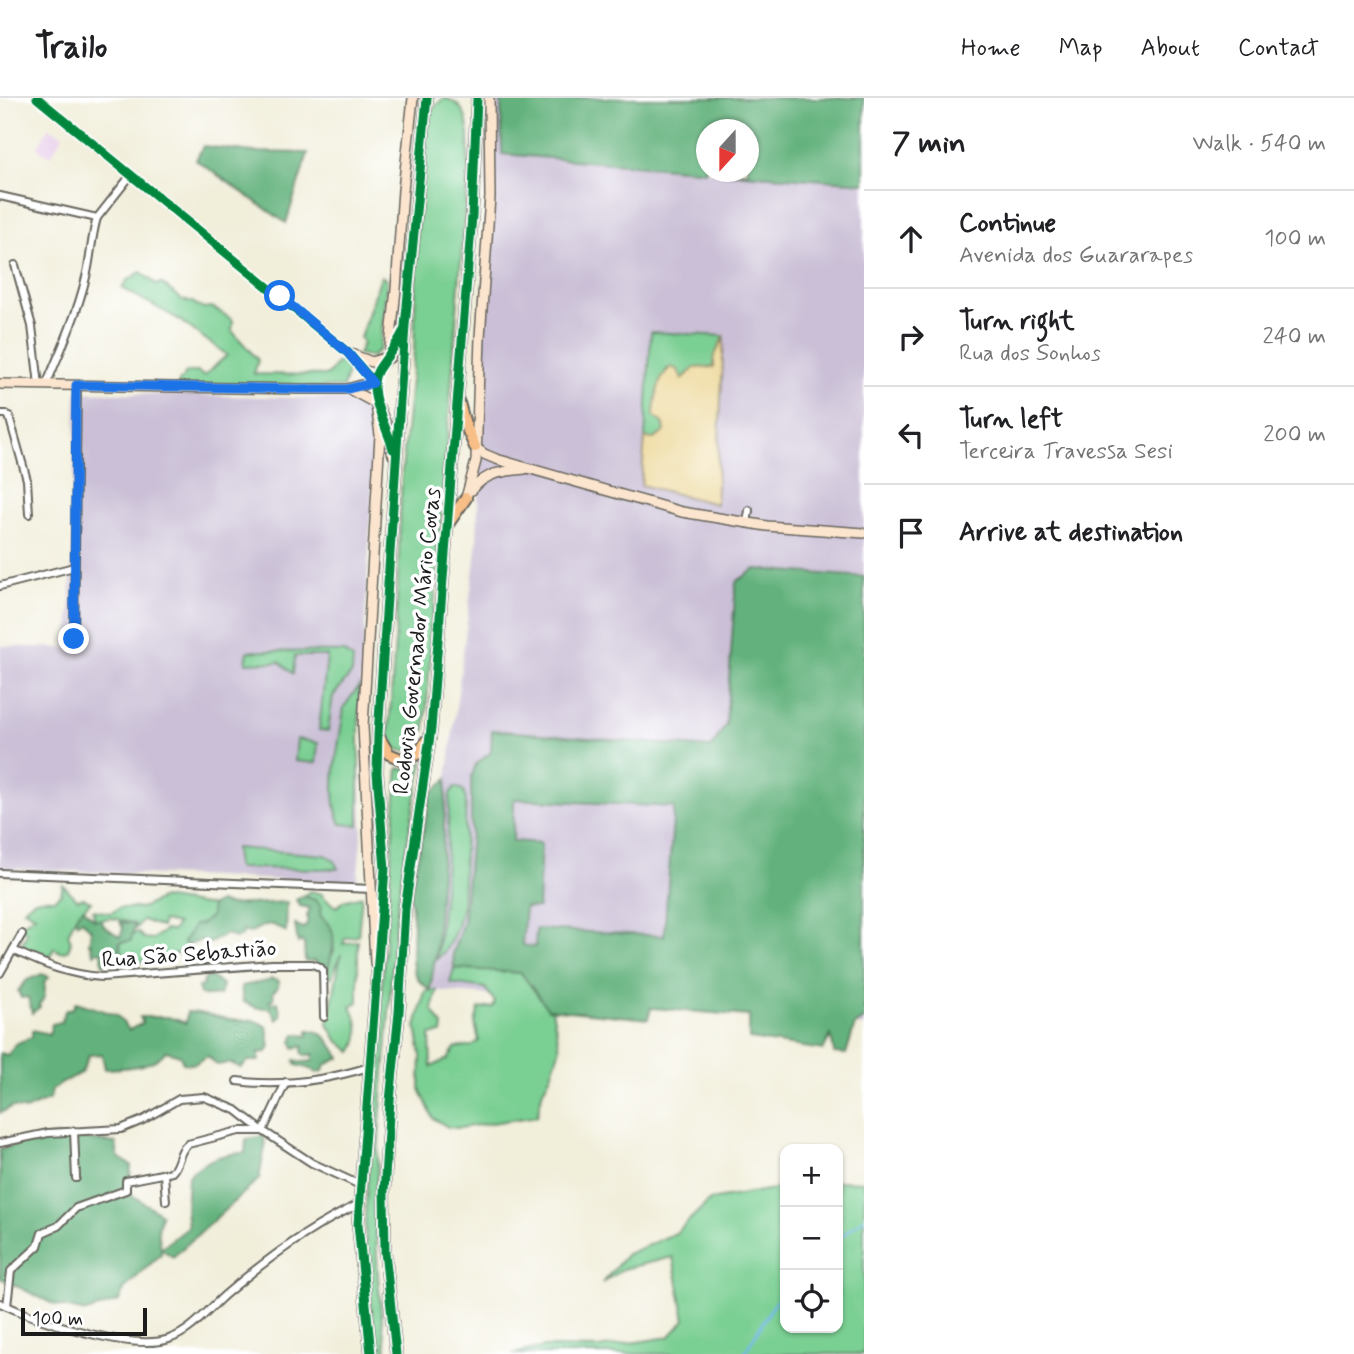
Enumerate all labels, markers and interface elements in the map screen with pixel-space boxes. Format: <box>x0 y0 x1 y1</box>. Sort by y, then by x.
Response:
text: Trailo <box>35 26 107 70</box>
text: Home <box>961 33 1021 64</box>
text: Map <box>1059 33 1103 64</box>
text: About <box>1141 33 1200 64</box>
text: Contact <box>1238 33 1319 64</box>
north arrow <box>696 119 759 182</box>
text: 7 min <box>892 124 966 163</box>
text: Walk · 540 m <box>1193 129 1326 159</box>
text: Continue <box>959 207 1056 241</box>
icon: ahead <box>892 220 930 258</box>
text: 100 m <box>1264 224 1326 254</box>
text: Avenida dos Guararapes <box>959 241 1193 271</box>
route start <box>264 280 295 311</box>
text: Turn right <box>959 305 1075 339</box>
icon: right <box>892 318 930 356</box>
text: 240 m <box>1262 322 1326 352</box>
text: Rua dos Sonhos <box>959 339 1101 369</box>
text: Turn left <box>959 403 1063 437</box>
icon: left <box>892 416 930 454</box>
text: 200 m <box>1263 420 1326 450</box>
text: Terceira Travessa Sesi <box>959 437 1173 467</box>
street label: Rodovia Governador Mário Covas <box>387 487 449 796</box>
icon: arrive <box>892 514 930 552</box>
text: Arrive at destination <box>959 516 1183 550</box>
route end <box>58 623 89 654</box>
street label: Rua São Sebastião <box>101 934 277 976</box>
map controls <box>780 1144 843 1333</box>
button: + <box>780 1144 843 1207</box>
button: − <box>780 1207 843 1270</box>
button: locate <box>780 1270 843 1333</box>
scale bar <box>21 1305 147 1337</box>
text: 100 m <box>32 1307 83 1332</box>

